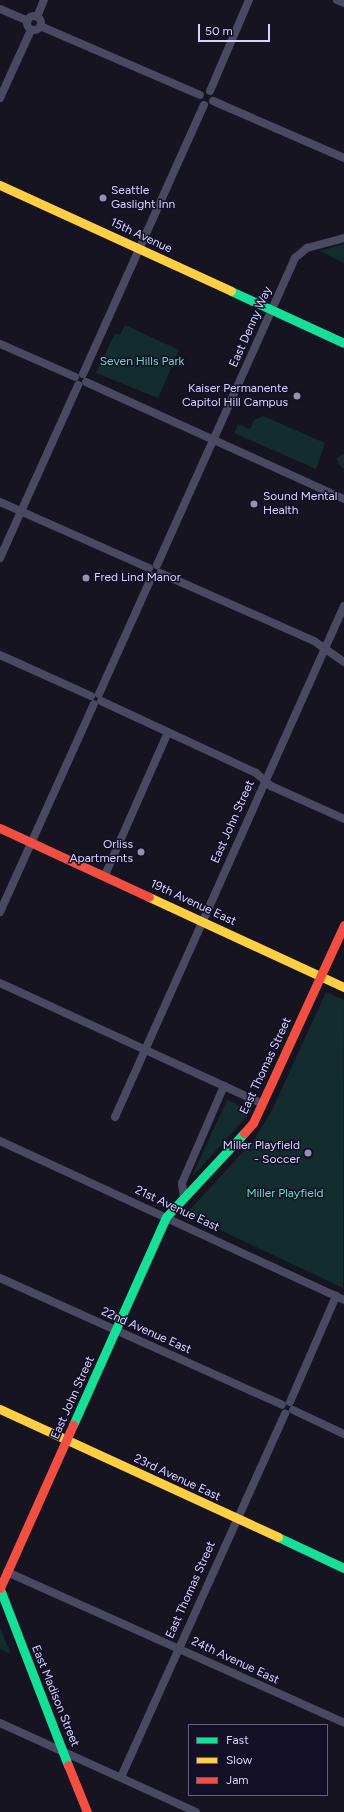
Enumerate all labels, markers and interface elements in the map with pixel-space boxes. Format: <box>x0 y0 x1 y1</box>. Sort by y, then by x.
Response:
scale bar <box>200 16 272 42</box>
text: 50 m <box>205 24 233 38</box>
place label: Seattle Gaslight Inn <box>111 184 175 212</box>
marker: Seattle Gaslight Inn <box>98 193 108 203</box>
street label: 15th Avenue <box>108 215 174 257</box>
street label: East Denny Way <box>227 284 275 370</box>
park label: Seven Hills Park <box>100 355 184 369</box>
place label: Kaiser Permanente Capitol Hill Campus <box>182 382 288 410</box>
marker: Kaiser Permanente Capitol Hill Campus <box>291 390 303 402</box>
place label: Sound Mental Health <box>263 490 337 518</box>
marker: Sound Mental Health <box>248 498 260 510</box>
place label: Fred Lind Manor <box>94 571 181 585</box>
marker: Fred Lind Manor <box>81 573 91 583</box>
street label: East John Street <box>208 778 258 866</box>
place label: Orliss Apartments <box>69 838 133 866</box>
marker: Orliss Apartments <box>136 847 146 857</box>
street label: 19th Avenue East <box>148 877 238 929</box>
street label: East Thomas Street <box>237 1015 295 1117</box>
place label: Miller Playfield - Soccer <box>223 1139 300 1167</box>
marker: Miller Playfield - Soccer <box>303 1148 313 1158</box>
street label: 21st Avenue East <box>132 1183 222 1235</box>
park label: Miller Playfield <box>246 1187 324 1201</box>
street label: 22nd Avenue East <box>99 1305 193 1357</box>
street label: East John Street <box>48 1354 98 1442</box>
street label: 23rd Avenue East <box>131 1452 223 1504</box>
street label: East Thomas Street <box>163 1539 219 1641</box>
street label: 24th Avenue East <box>189 1634 281 1688</box>
street label: East Madison Street <box>28 1643 82 1749</box>
legend <box>188 1724 328 1796</box>
text: Fast <box>226 1733 249 1747</box>
text: Slow <box>226 1753 252 1767</box>
text: Jam <box>226 1773 249 1787</box>

